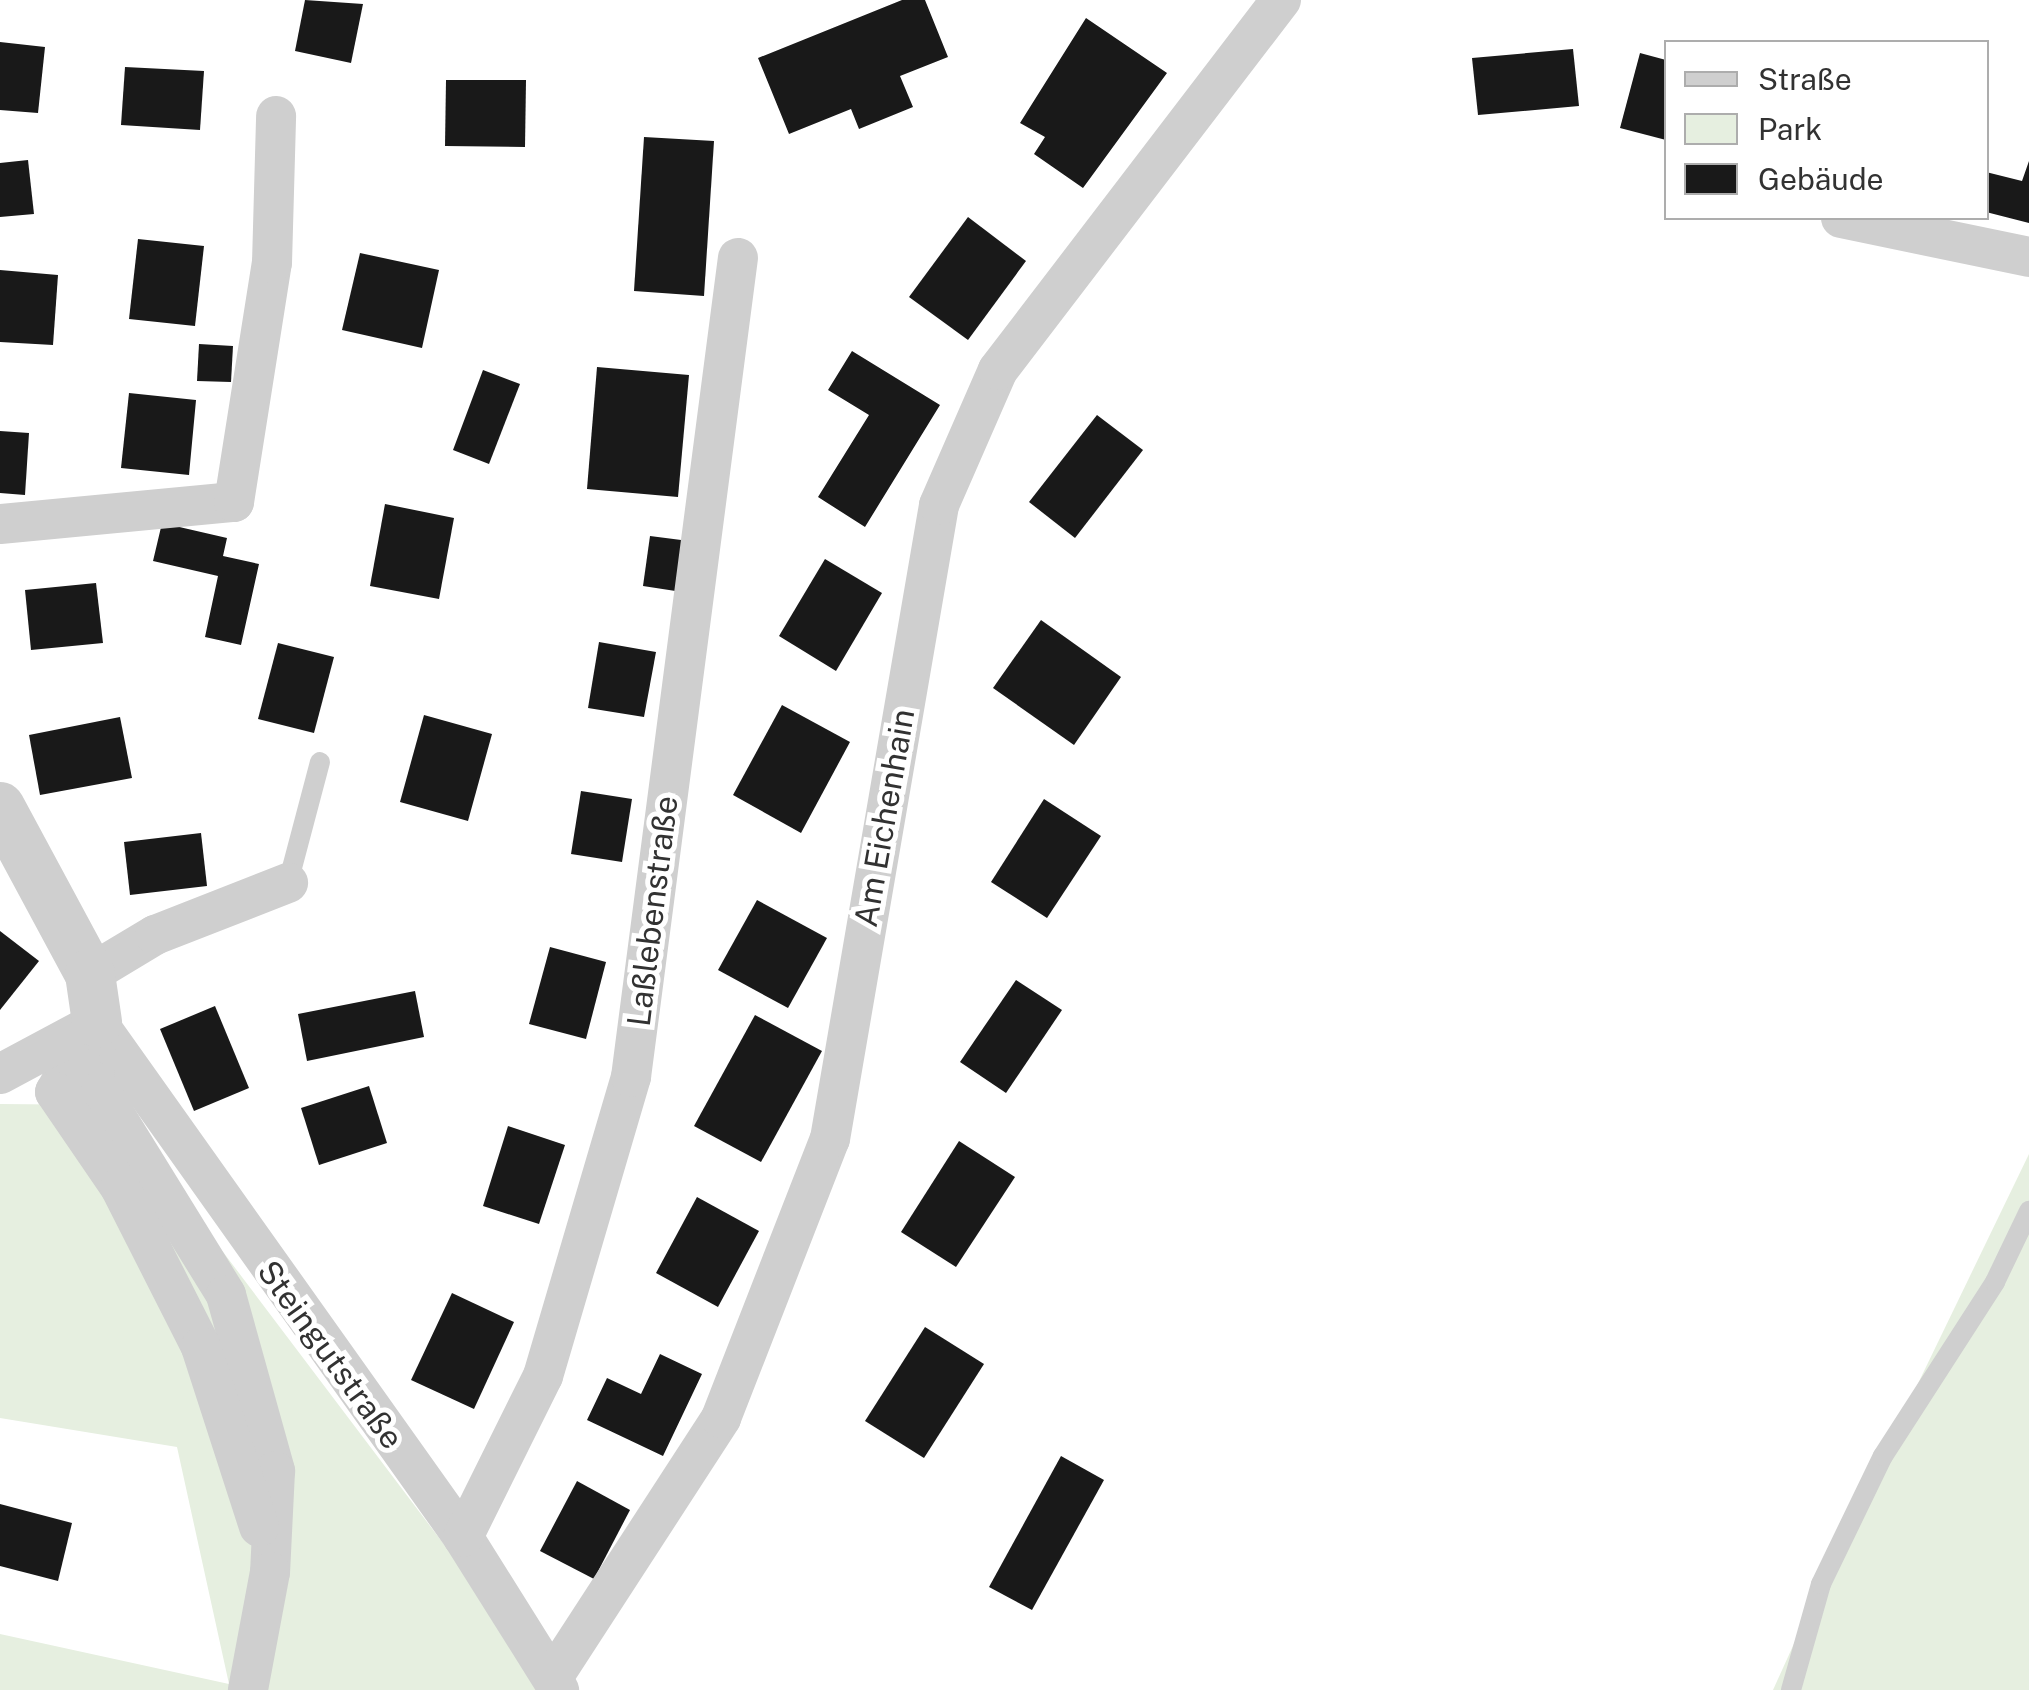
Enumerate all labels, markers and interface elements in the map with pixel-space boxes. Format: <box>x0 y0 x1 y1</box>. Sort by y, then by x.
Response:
legend <box>1664 40 1989 220</box>
text: Straße <box>1758 61 1852 97</box>
text: Park <box>1758 111 1822 147</box>
text: Gebäude <box>1758 161 1884 197</box>
street label: Am Eichenhain <box>847 706 923 930</box>
street label: Laßlebenstraße <box>620 794 686 1028</box>
street label: Steingutstraße <box>249 1254 411 1456</box>

